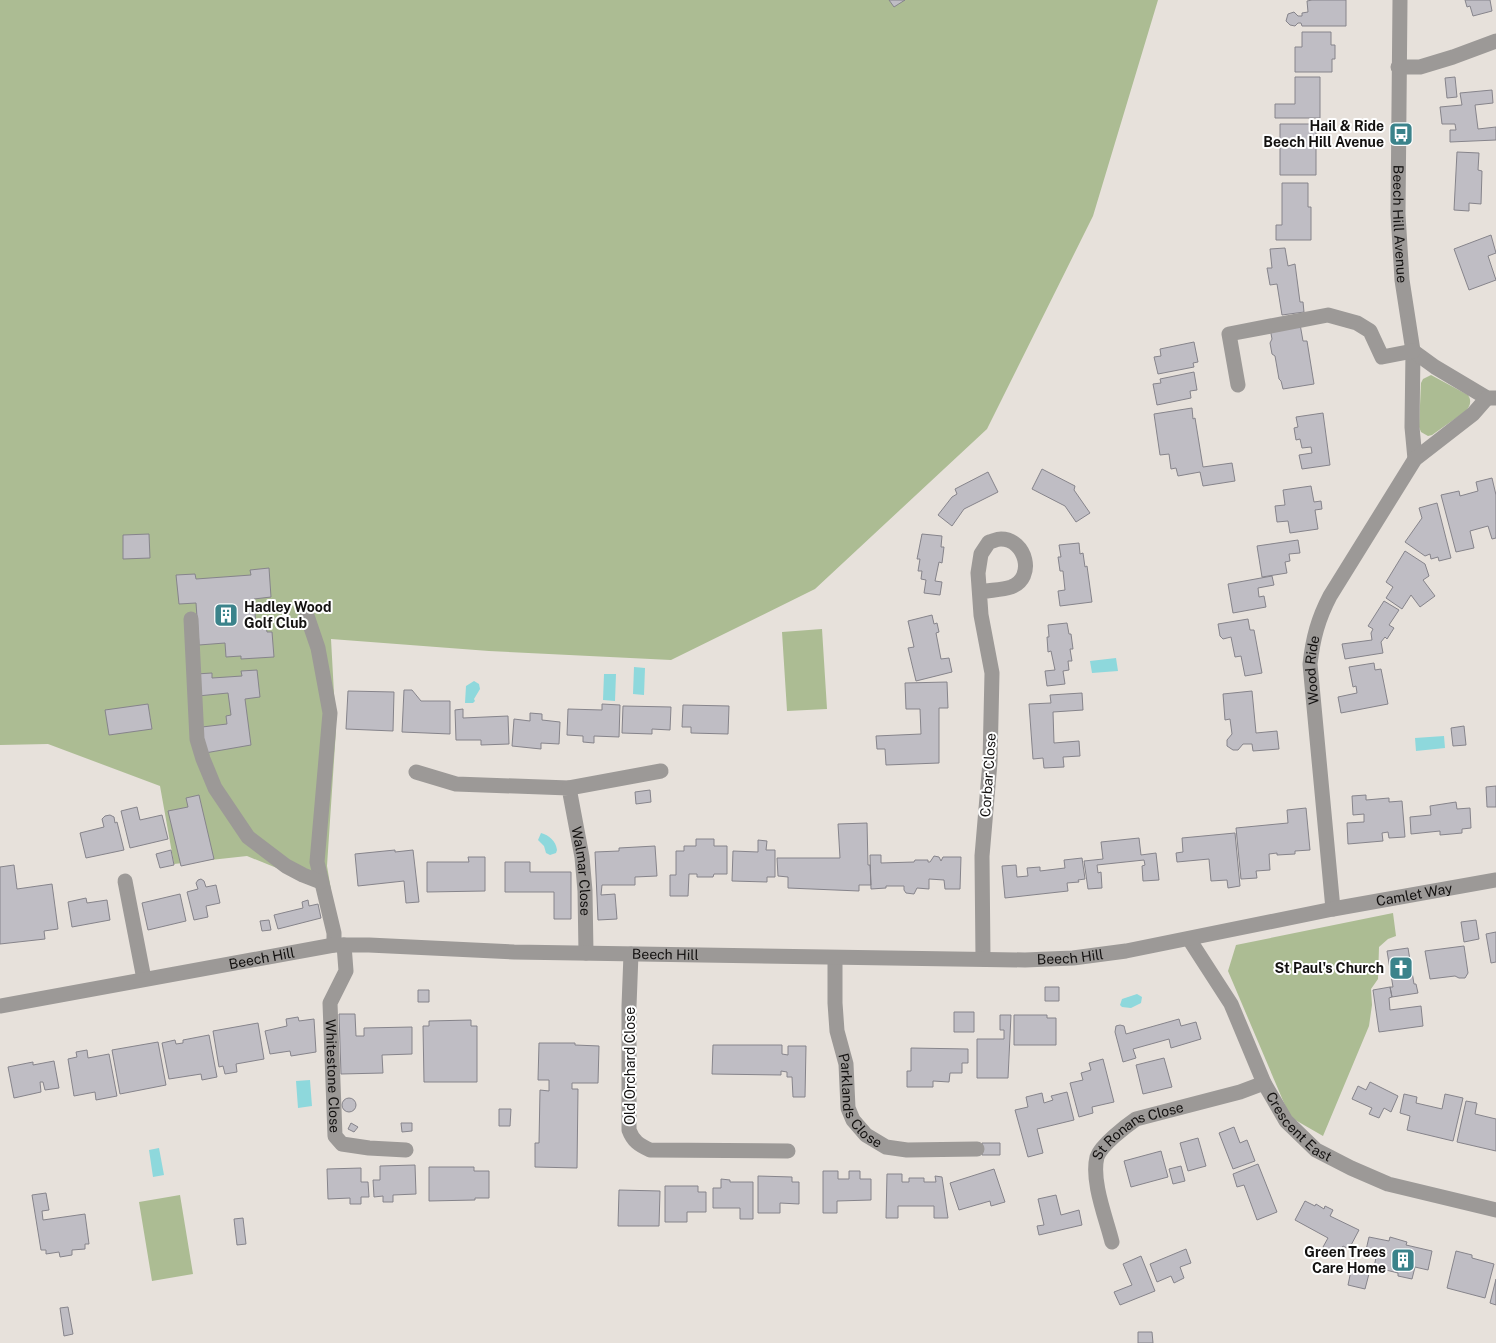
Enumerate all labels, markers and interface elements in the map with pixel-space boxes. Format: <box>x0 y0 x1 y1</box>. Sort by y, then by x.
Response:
place label: Hail & Ride Beech Hill Avenue <box>1263 118 1384 150</box>
bus stop icon: Hail & Ride Beech Hill Avenue <box>1388 121 1414 147</box>
street label: Beech Hill Avenue <box>1390 165 1410 284</box>
place label: Hadley Wood Golf Club <box>244 599 331 631</box>
building icon: Hadley Wood Golf Club <box>213 602 239 628</box>
street label: Wood Ride <box>1302 634 1323 705</box>
street label: Corbar Close <box>977 732 999 818</box>
street label: Walmar Close <box>568 825 593 916</box>
street label: Camlet Way <box>1375 880 1454 909</box>
street label: Beech Hill <box>227 944 296 972</box>
street label: Beech Hill <box>632 946 699 963</box>
street label: Beech Hill <box>1036 946 1104 968</box>
church icon: St Paul's Church <box>1388 955 1414 981</box>
place label: St Paul's Church <box>1275 960 1384 976</box>
street label: Old Orchard Close <box>622 1007 638 1125</box>
street label: Whitestone Close <box>323 1019 343 1133</box>
street label: Parklands Close <box>835 1051 885 1151</box>
street label: Crescent East <box>1263 1089 1335 1165</box>
street label: St Ronans Close <box>1089 1099 1185 1162</box>
place label: Green Trees Care Home <box>1304 1244 1386 1276</box>
building icon: Green Trees Care Home <box>1390 1247 1416 1273</box>

